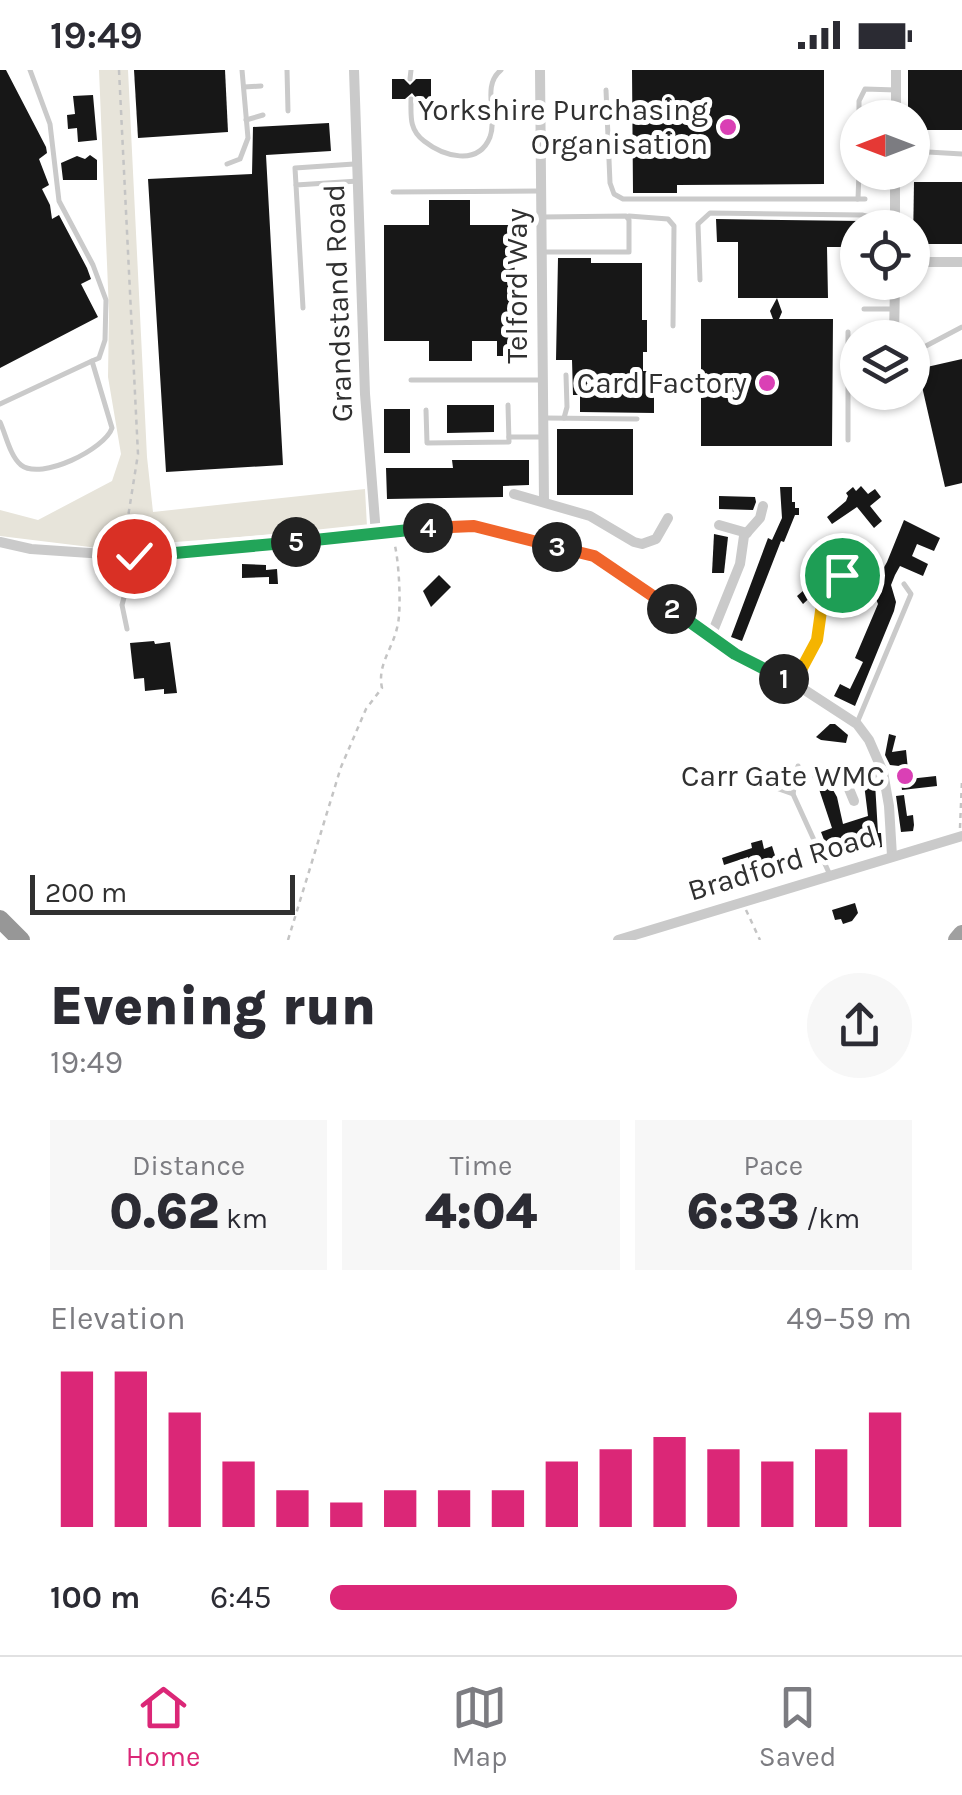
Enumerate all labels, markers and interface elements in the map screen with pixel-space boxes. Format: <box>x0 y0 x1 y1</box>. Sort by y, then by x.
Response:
text: 19:49 <box>50 13 143 58</box>
place label: Yorkshire Purchasing Organisation <box>418 92 708 162</box>
north arrow <box>840 100 930 190</box>
map controls <box>840 100 930 410</box>
marker: Yorkshire Purchasing Organisation <box>717 116 739 138</box>
street label: Grandstand Road <box>316 183 360 423</box>
street label: Telford Way <box>499 208 535 364</box>
button: locate <box>840 210 930 300</box>
button: layers <box>840 320 930 410</box>
place label: Card Factory <box>577 365 747 401</box>
marker: Card Factory <box>756 372 778 394</box>
pin: 4 <box>403 503 453 553</box>
text: 4 <box>420 511 436 544</box>
pin <box>92 514 177 599</box>
pin: 5 <box>271 517 321 567</box>
pin: 3 <box>532 522 582 572</box>
text: 5 <box>288 525 304 558</box>
icon: check <box>107 529 162 584</box>
text: 3 <box>548 530 566 563</box>
pin <box>800 533 885 618</box>
icon: arrive <box>815 548 870 603</box>
pin: 2 <box>647 584 697 634</box>
text: 2 <box>664 592 680 625</box>
pin: 1 <box>759 654 809 704</box>
text: 1 <box>779 662 789 695</box>
place label: Carr Gate WMC <box>681 758 885 794</box>
marker: Carr Gate WMC <box>894 765 916 787</box>
street label: Bradford Road <box>683 817 881 909</box>
scale bar <box>30 870 295 914</box>
text: 200 m <box>45 876 127 909</box>
button: share <box>807 973 912 1078</box>
text: Evening run <box>50 974 376 1038</box>
text: 19:49 <box>50 1044 123 1081</box>
text: Distance <box>132 1149 245 1182</box>
text: Time <box>450 1149 512 1182</box>
text: Pace <box>743 1149 803 1182</box>
text: 0.62 <box>109 1182 219 1241</box>
text: 4:04 <box>425 1182 537 1241</box>
text: 6:33 <box>686 1182 800 1241</box>
text: km <box>219 1202 268 1235</box>
text: /km <box>800 1202 860 1235</box>
text: Elevation <box>50 1300 185 1337</box>
text: 49–59 m <box>786 1300 912 1337</box>
text: 100 m <box>50 1579 140 1616</box>
text: 6:45 <box>210 1579 272 1616</box>
tab: Home <box>126 1680 200 1773</box>
tab: Map <box>452 1680 507 1773</box>
tab: Saved <box>759 1680 836 1773</box>

